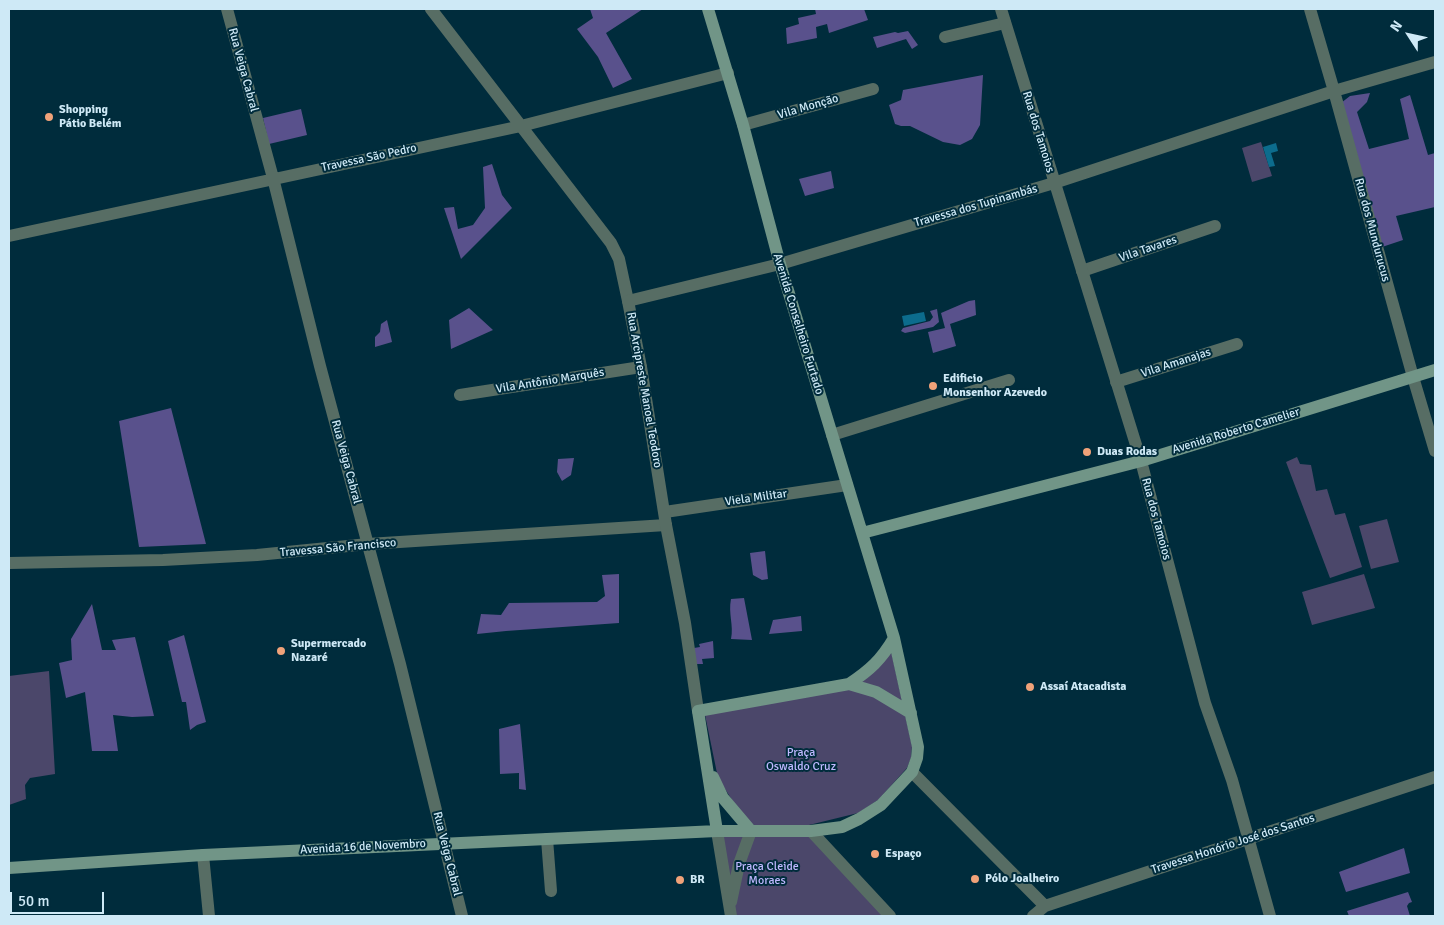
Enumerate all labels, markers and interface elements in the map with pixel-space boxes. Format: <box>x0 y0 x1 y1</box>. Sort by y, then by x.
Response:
north arrow <box>1384 10 1434 60</box>
text: N <box>1387 17 1406 35</box>
street label: Rua Veiga Cabral <box>225 26 261 114</box>
street label: Rua dos Tamoios <box>1019 90 1057 174</box>
street label: Vila Monção <box>776 91 840 123</box>
place label: Shopping Pátio Belém <box>59 103 122 131</box>
marker: Shopping Pátio Belém <box>43 111 55 123</box>
street label: Travessa São Pedro <box>320 141 418 175</box>
street label: Rua dos Mundurucus <box>1351 177 1393 283</box>
street label: Travessa dos Tupinambás <box>913 182 1039 230</box>
street label: Vila Tavares <box>1117 232 1179 266</box>
street label: Avenida Conselheiro Furtado <box>770 252 826 396</box>
street label: Rua Arcipreste Manoel Teodoro <box>623 311 665 469</box>
street label: Vila Amanajas <box>1139 345 1213 381</box>
street label: Vila Antônio Marquês <box>495 365 605 397</box>
place label: Edificio Monsenhor Azevedo <box>943 372 1047 400</box>
marker: Edificio Monsenhor Azevedo <box>927 380 939 392</box>
street label: Avenida Roberto Camelier <box>1171 405 1301 457</box>
street label: Rua Veiga Cabral <box>328 418 364 506</box>
place label: Duas Rodas <box>1097 445 1157 459</box>
marker: Duas Rodas <box>1081 446 1093 458</box>
street label: Rua dos Tamoios <box>1138 476 1174 562</box>
street label: Viela Militar <box>724 487 788 509</box>
street label: Travessa São Francisco <box>279 536 397 560</box>
place label: Supermercado Nazaré <box>291 637 366 665</box>
marker: Supermercado Nazaré <box>275 645 287 657</box>
place label: Assaí Atacadista <box>1040 680 1127 694</box>
marker: Assaí Atacadista <box>1024 681 1036 693</box>
park label: Praça Oswaldo Cruz <box>766 746 836 774</box>
street label: Rua Veiga Cabral <box>430 810 464 898</box>
street label: Travessa Honório José dos Santos <box>1150 811 1316 877</box>
street label: Avenida 16 de Novembro <box>300 837 426 857</box>
place label: Espaço <box>885 847 922 861</box>
marker: Espaço <box>869 848 881 860</box>
park label: Praça Cleide Moraes <box>735 860 799 888</box>
place label: Pólo Joalheiro <box>985 872 1059 886</box>
place label: BR <box>690 873 705 887</box>
marker: Pólo Joalheiro <box>969 873 981 885</box>
marker: BR <box>674 874 686 886</box>
scale bar <box>12 882 106 914</box>
text: 50 m <box>18 892 49 910</box>

